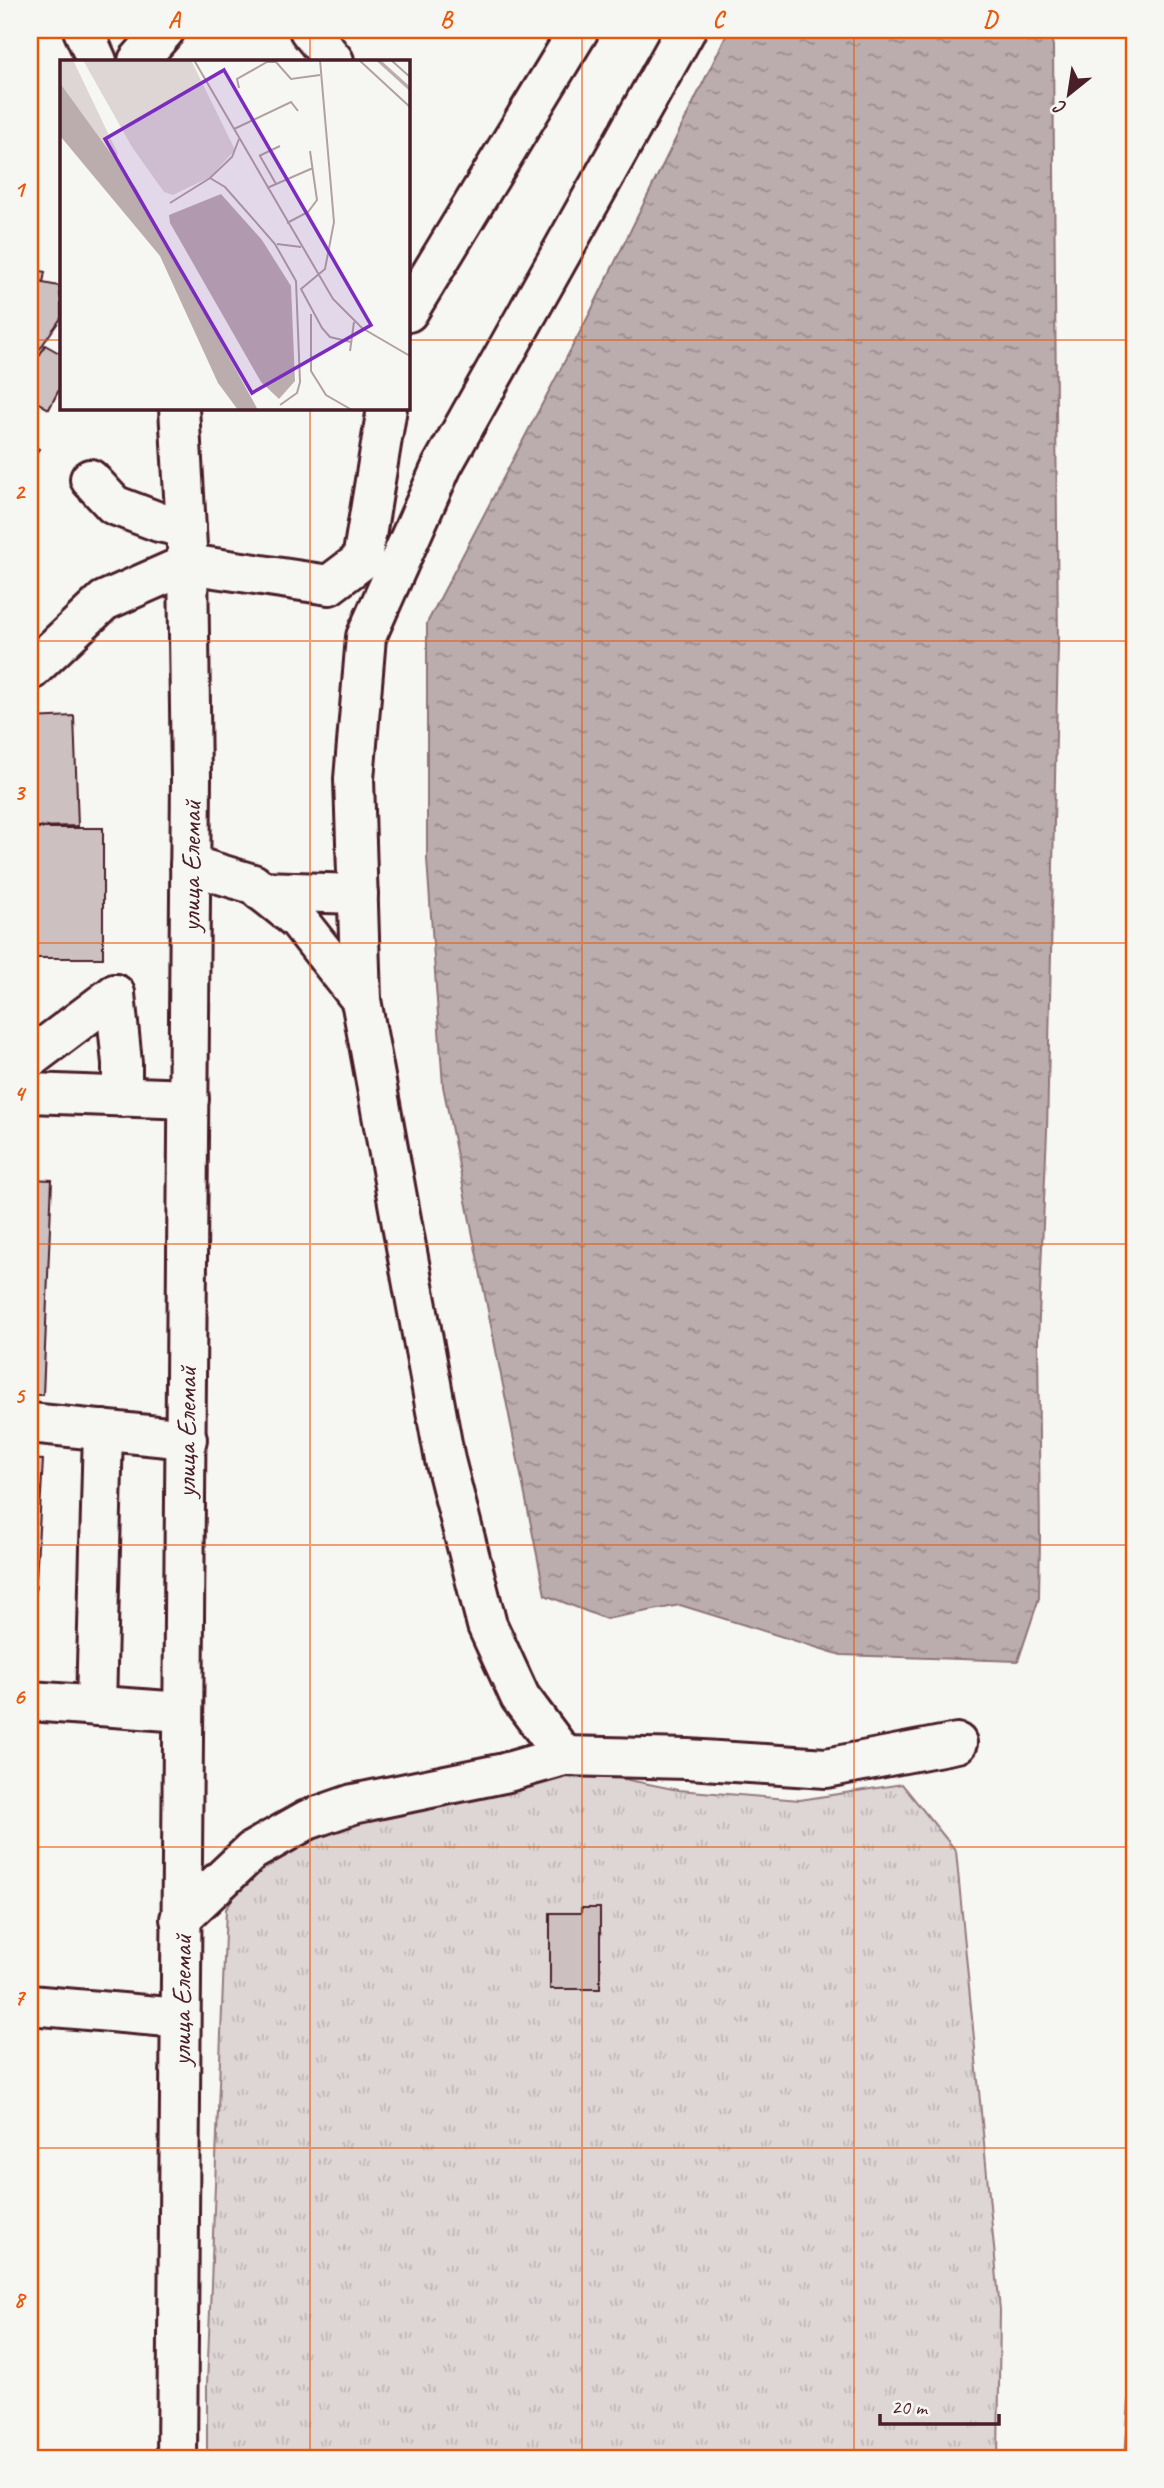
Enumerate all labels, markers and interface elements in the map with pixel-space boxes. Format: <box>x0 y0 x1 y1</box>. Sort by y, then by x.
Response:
text: A <box>168 5 182 34</box>
text: B <box>440 5 454 34</box>
text: C <box>713 5 727 34</box>
text: D <box>983 5 999 34</box>
inset map <box>60 60 410 410</box>
north arrow <box>1034 60 1104 130</box>
text: С <box>1049 94 1071 121</box>
text: 1 <box>14 175 27 204</box>
text: 2 <box>14 477 27 506</box>
text: 3 <box>14 778 27 807</box>
street label: улица Елемай <box>173 799 209 934</box>
text: 4 <box>14 1079 27 1108</box>
street label: улица Елемай <box>168 1365 204 1500</box>
text: 5 <box>14 1381 26 1410</box>
text: 6 <box>14 1682 27 1711</box>
street label: улица Елемай <box>163 1933 199 2068</box>
text: 7 <box>14 1983 27 2012</box>
text: 8 <box>14 2285 27 2314</box>
scale bar <box>880 2383 1000 2427</box>
text: 20 m <box>891 2394 929 2420</box>

